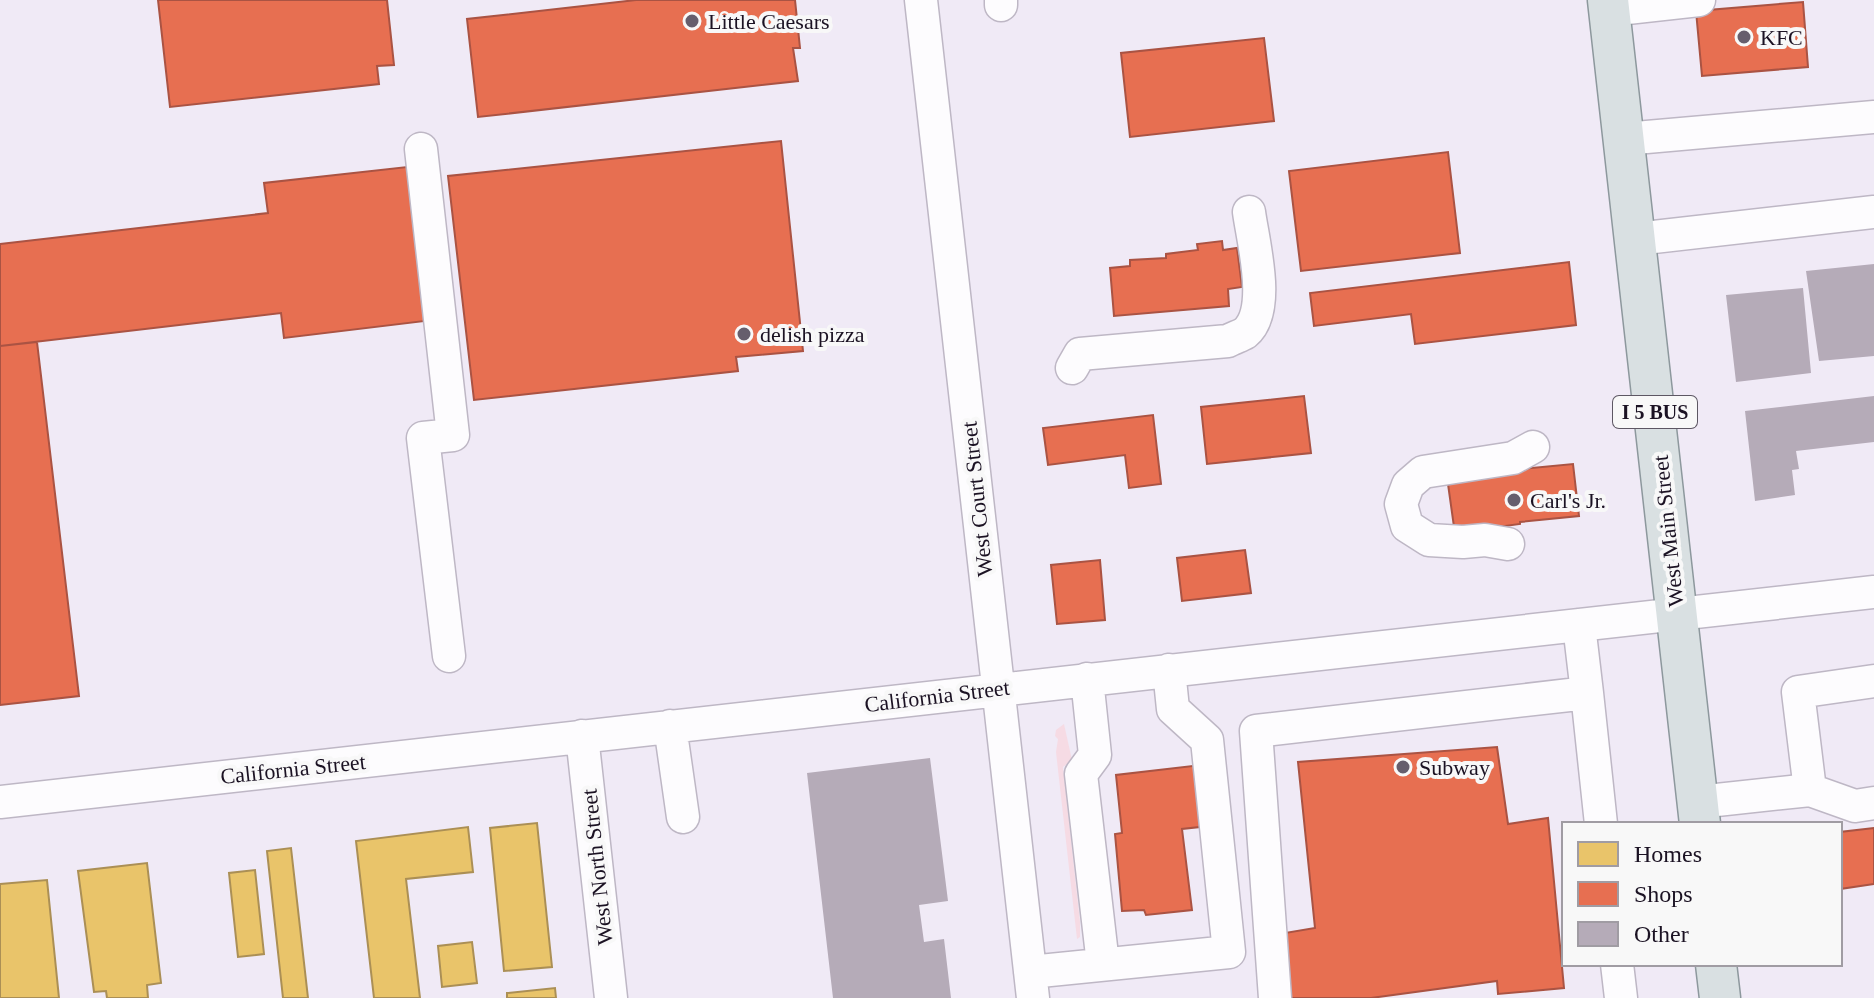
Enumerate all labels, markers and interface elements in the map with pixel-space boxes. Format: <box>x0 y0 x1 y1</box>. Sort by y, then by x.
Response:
place label: Little Caesars <box>708 9 830 34</box>
marker: Little Caesars <box>683 12 701 30</box>
place label: KFC <box>1760 25 1803 50</box>
marker: KFC <box>1735 28 1753 46</box>
place label: delish pizza <box>760 322 865 347</box>
marker: delish pizza <box>735 325 753 343</box>
road number: I 5 BUS <box>1613 396 1697 428</box>
street label: West Court Street <box>956 420 998 578</box>
street label: West Main Street <box>1648 454 1688 608</box>
place label: Carl's Jr. <box>1530 488 1606 513</box>
marker: Carl's Jr. <box>1505 491 1523 509</box>
street label: California Street <box>863 675 1011 717</box>
street label: California Street <box>219 749 367 789</box>
place label: Subway <box>1419 755 1490 780</box>
marker: Subway <box>1394 758 1412 776</box>
street label: West North Street <box>576 788 618 946</box>
legend <box>1562 822 1842 966</box>
text: Homes <box>1634 841 1702 867</box>
text: Shops <box>1634 881 1693 907</box>
text: Other <box>1634 921 1689 947</box>

